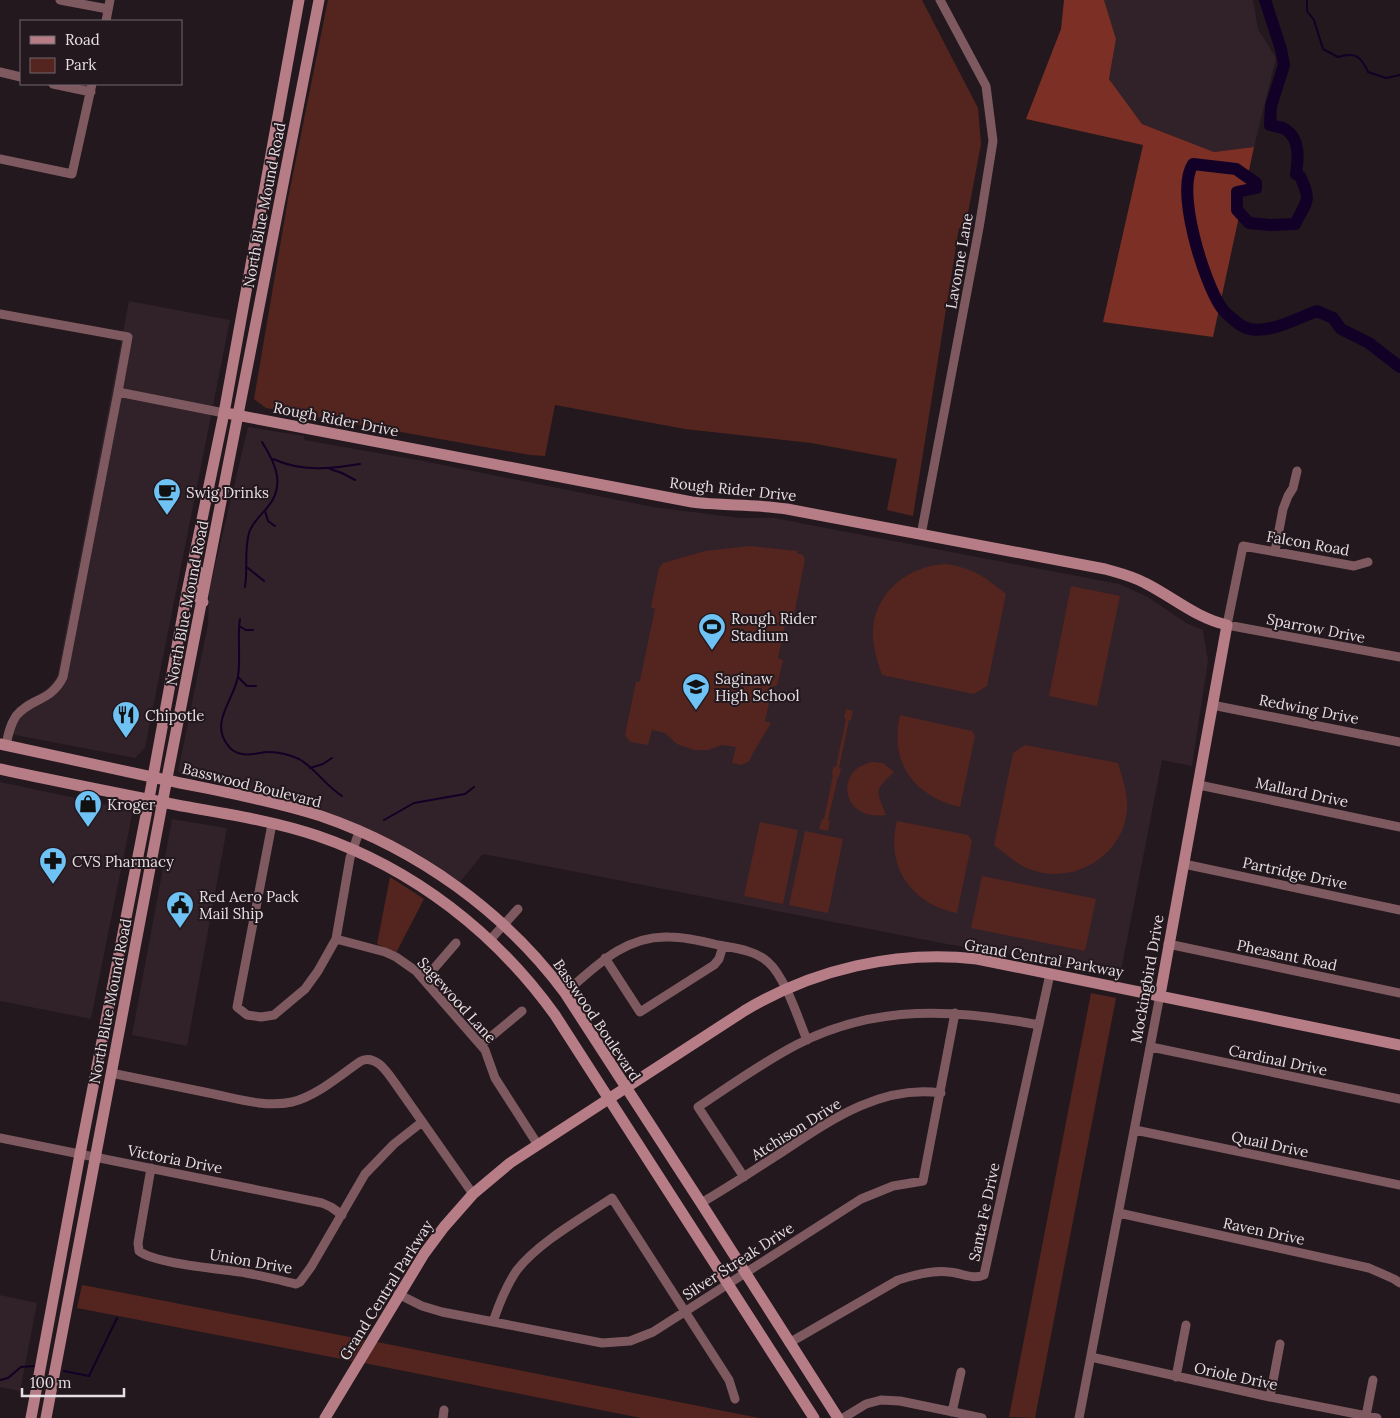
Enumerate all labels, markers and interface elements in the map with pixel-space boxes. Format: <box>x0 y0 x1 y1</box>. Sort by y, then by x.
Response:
legend <box>20 20 182 85</box>
text: Road <box>65 30 100 49</box>
text: Park <box>65 55 96 74</box>
street label: North Blue Mound Road <box>239 121 289 289</box>
street label: Lavonne Lane <box>941 212 977 310</box>
street label: Rough Rider Drive <box>272 398 400 440</box>
street label: Rough Rider Drive <box>669 473 797 505</box>
cafe icon: Swig Drinks <box>152 477 182 516</box>
place label: Swig Drinks <box>186 483 269 502</box>
street label: North Blue Mound Road <box>162 519 212 687</box>
street label: Falcon Road <box>1265 526 1351 560</box>
place label: Rough Rider Stadium <box>731 609 817 645</box>
street label: Sparrow Drive <box>1265 609 1367 647</box>
sports icon: Rough Rider Stadium <box>697 612 727 651</box>
place label: Saginaw High School <box>715 669 800 705</box>
school or university icon: Saginaw High School <box>681 672 711 711</box>
street label: Redwing Drive <box>1257 690 1361 728</box>
restaurant icon: Chipotle <box>111 700 141 739</box>
place label: Chipotle <box>145 706 204 725</box>
street label: Basswood Boulevard <box>180 758 324 812</box>
street label: Mallard Drive <box>1254 773 1350 811</box>
shop icon: Kroger <box>73 789 103 828</box>
place label: Kroger <box>107 795 156 814</box>
pharmacy icon: CVS Pharmacy <box>38 846 68 885</box>
place label: CVS Pharmacy <box>72 852 174 871</box>
street label: Partridge Drive <box>1241 853 1349 893</box>
place label: Red Aero Pack Mail Ship <box>199 887 299 923</box>
public building icon: Red Aero Pack Mail Ship <box>165 890 195 929</box>
street label: Mockingbird Drive <box>1126 913 1168 1045</box>
street label: North Blue Mound Road <box>85 917 135 1085</box>
street label: Grand Central Parkway <box>963 935 1125 981</box>
street label: Pheasant Road <box>1235 935 1339 975</box>
street label: Sagewood Lane <box>414 953 500 1047</box>
street label: Basswood Boulevard <box>549 955 645 1085</box>
street label: Cardinal Drive <box>1227 1040 1329 1080</box>
street label: Atchison Drive <box>747 1094 845 1165</box>
street label: Quail Drive <box>1230 1127 1310 1161</box>
street label: Victoria Drive <box>125 1140 224 1178</box>
street label: Santa Fe Drive <box>964 1161 1004 1263</box>
street label: Raven Drive <box>1221 1213 1307 1249</box>
street label: Grand Central Parkway <box>335 1216 437 1364</box>
street label: Silver Streak Drive <box>679 1218 797 1304</box>
street label: Union Drive <box>208 1244 294 1278</box>
street label: Oriole Drive <box>1192 1358 1280 1394</box>
scale bar <box>22 1366 125 1398</box>
text: 100 m <box>30 1373 71 1392</box>

